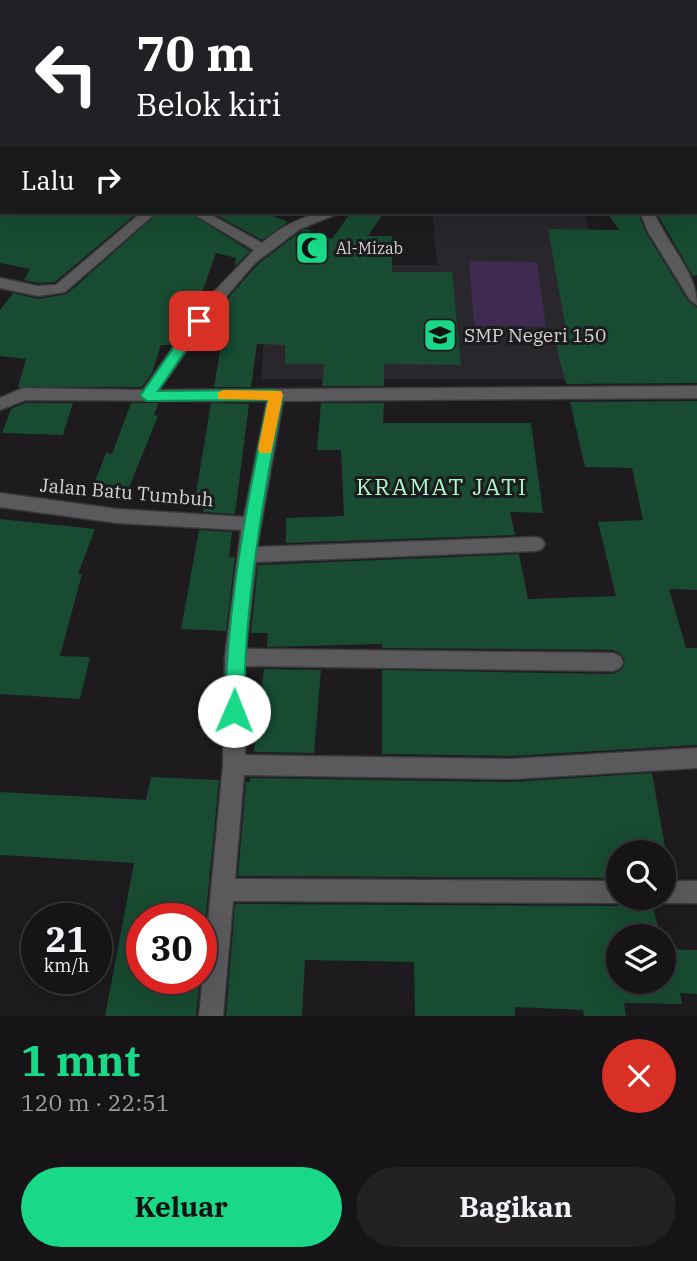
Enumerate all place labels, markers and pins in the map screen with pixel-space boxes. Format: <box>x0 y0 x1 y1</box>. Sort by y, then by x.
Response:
mosque icon: Al-Mizab <box>293 229 331 267</box>
place label: Al-Mizab <box>336 238 403 258</box>
pin <box>169 291 229 351</box>
school or university icon: SMP Negeri 150 <box>421 316 459 354</box>
place label: SMP Negeri 150 <box>464 323 606 347</box>

